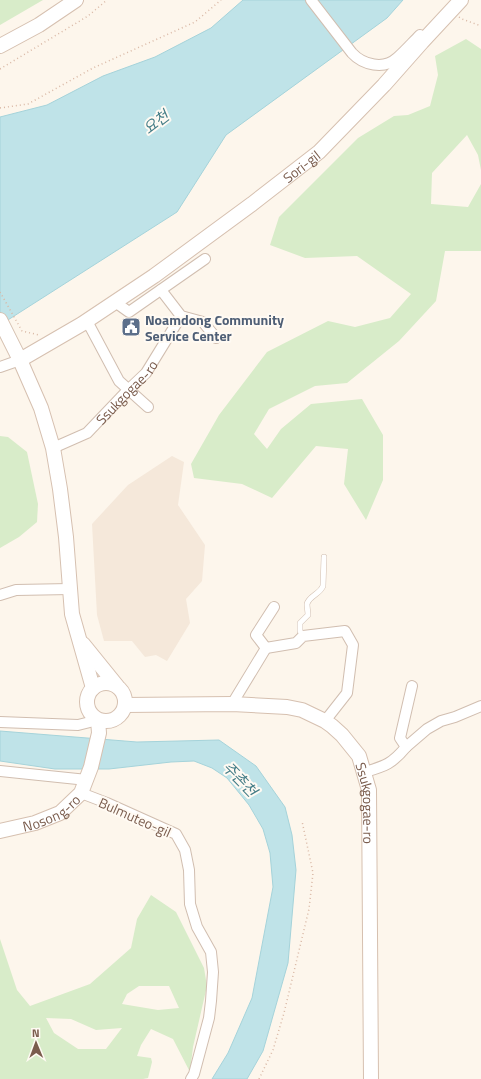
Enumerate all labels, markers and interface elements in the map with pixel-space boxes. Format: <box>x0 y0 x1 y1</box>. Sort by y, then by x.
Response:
water label: 요천 <box>138 103 176 139</box>
street label: Sori-gil <box>278 145 324 187</box>
place label: Noamdong Community Service Center <box>145 309 284 346</box>
public building icon: Noamdong Community Service Center <box>120 316 142 338</box>
street label: Ssukgogae-ro <box>90 356 162 429</box>
water label: 주촌천 <box>217 756 264 803</box>
street label: Ssukgogae-ro <box>351 760 380 844</box>
street label: Nosong-ro <box>20 789 85 836</box>
street label: Bulmuteo-gil <box>95 792 175 842</box>
north arrow <box>16 1023 56 1063</box>
text: N <box>32 1025 40 1041</box>

